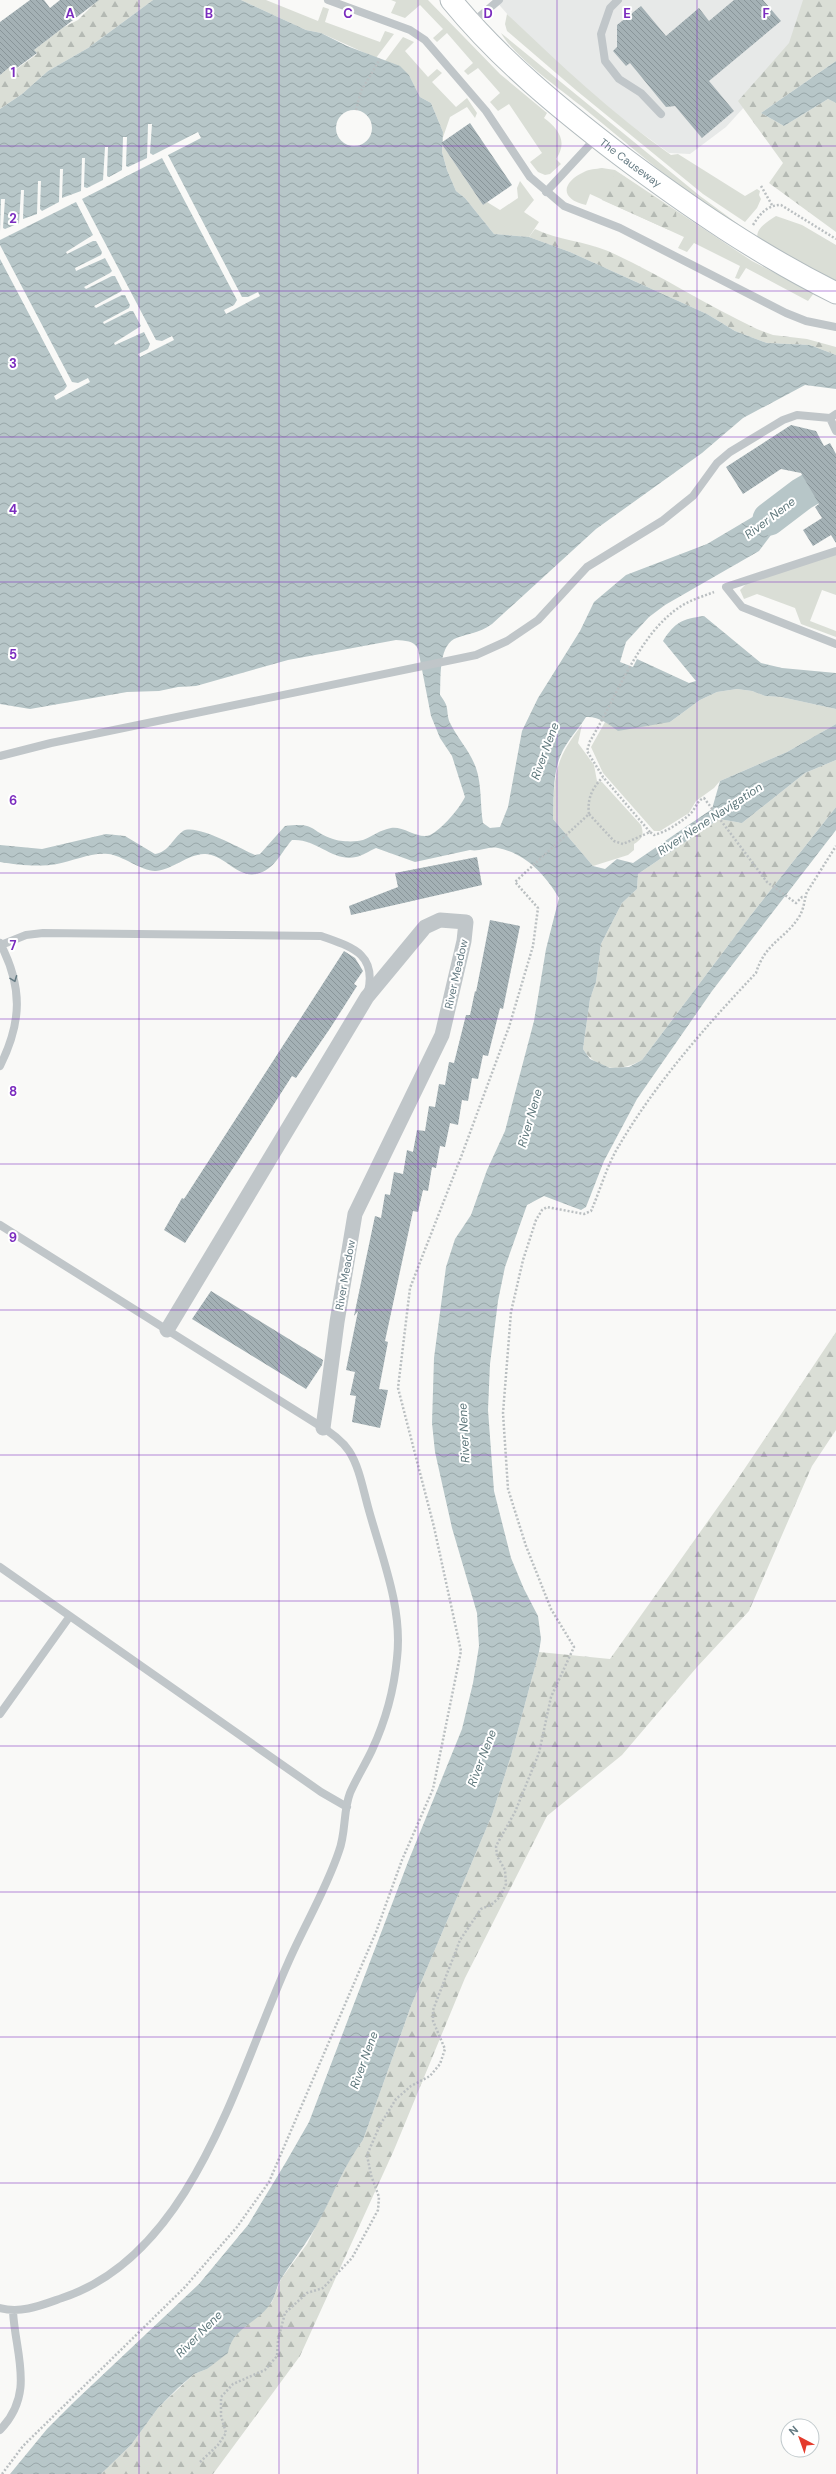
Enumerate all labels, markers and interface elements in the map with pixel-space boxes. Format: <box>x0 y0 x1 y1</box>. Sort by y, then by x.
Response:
text: A <box>65 5 75 22</box>
text: B <box>205 5 213 22</box>
text: C <box>343 5 353 22</box>
text: D <box>483 5 493 22</box>
text: E <box>623 5 631 22</box>
text: F <box>762 5 770 22</box>
text: 1 <box>11 64 15 81</box>
street label: The Causeway <box>597 135 664 190</box>
text: 2 <box>9 210 17 227</box>
text: 3 <box>9 355 17 372</box>
water label: River Nene <box>741 494 799 542</box>
text: 4 <box>9 501 17 518</box>
text: 5 <box>9 646 17 663</box>
water label: River Nene <box>527 720 563 782</box>
water label: River Nene Navigation <box>654 779 766 859</box>
text: 6 <box>9 792 17 809</box>
text: 7 <box>10 937 17 954</box>
street label: River Meadow <box>441 937 471 1010</box>
one-way arrow <box>9 976 17 983</box>
text: 8 <box>9 1083 17 1100</box>
water label: River Nene <box>514 1087 546 1149</box>
text: 9 <box>9 1229 17 1246</box>
street label: River Meadow <box>332 1238 358 1311</box>
water label: River Nene <box>454 1403 474 1463</box>
water label: River Nene <box>464 1727 500 1789</box>
water label: River Nene <box>346 2029 382 2091</box>
water label: River Nene <box>172 2307 226 2361</box>
north arrow <box>780 2418 820 2458</box>
text: N <box>786 2423 801 2438</box>

